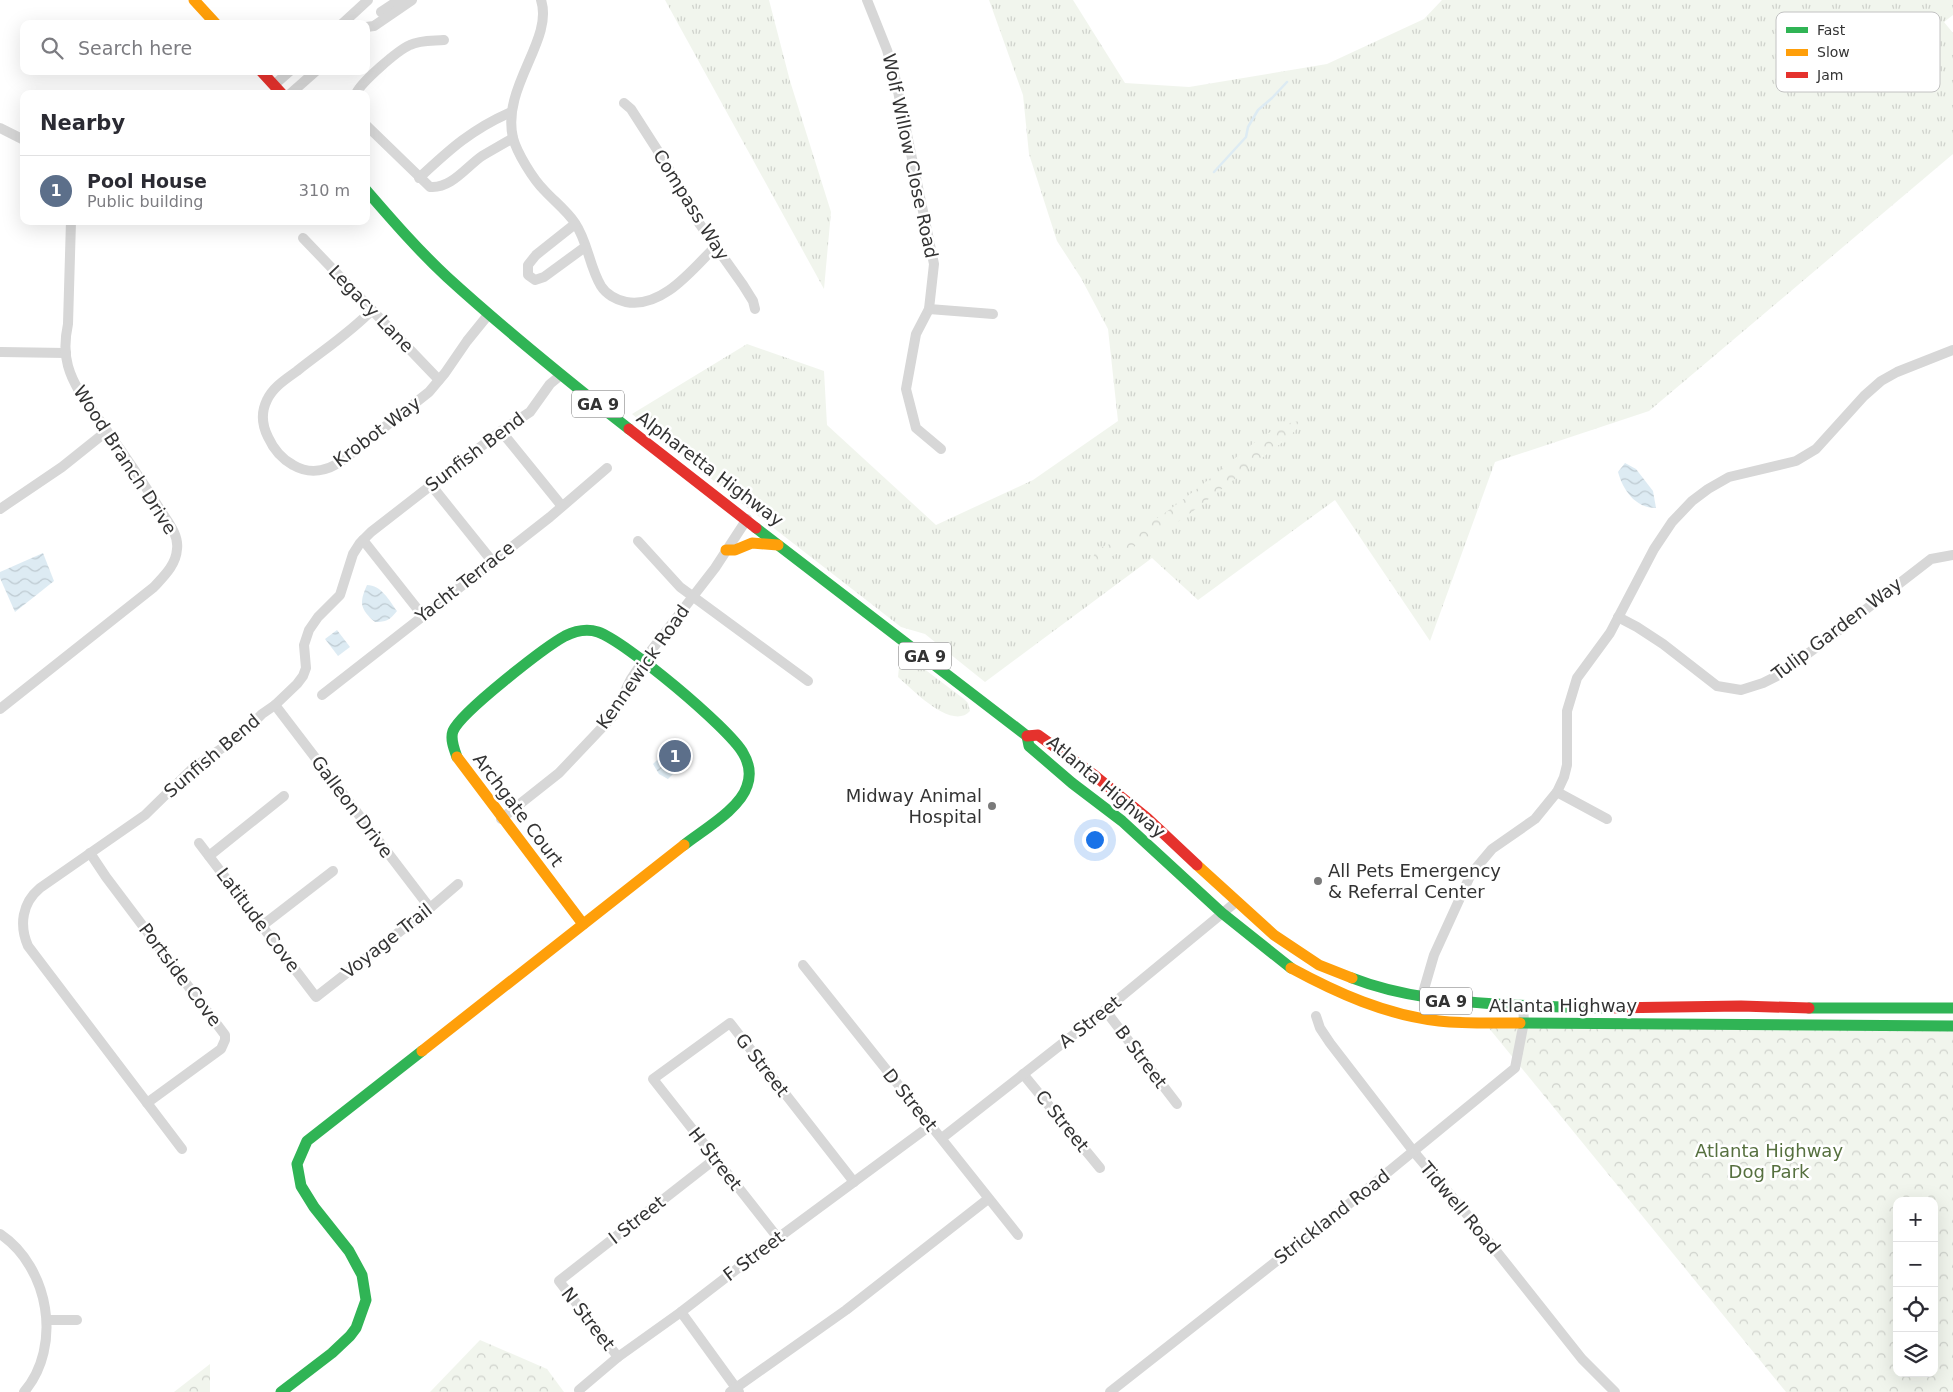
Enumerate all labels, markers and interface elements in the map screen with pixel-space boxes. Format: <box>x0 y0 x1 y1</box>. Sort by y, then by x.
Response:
legend <box>1776 12 1940 92</box>
search box <box>20 20 370 75</box>
text: Fast <box>1817 22 1846 38</box>
icon: search <box>38 34 66 62</box>
text: Search here <box>78 37 192 59</box>
text: Slow <box>1817 44 1850 60</box>
street label: Wolf Willow Close Road <box>879 52 942 260</box>
text: Jam <box>1816 67 1843 83</box>
text: Nearby <box>40 111 125 135</box>
street label: Compass Way <box>649 146 734 264</box>
text: Pool House <box>87 170 207 192</box>
text: 1 <box>50 181 62 200</box>
text: 310 m <box>299 181 350 200</box>
text: Public building <box>87 192 204 211</box>
street label: Legacy Lane <box>325 261 418 357</box>
street label: Wood Branch Drive <box>69 381 181 538</box>
road number: GA 9 <box>572 390 624 418</box>
street label: Krobot Way <box>329 392 425 471</box>
street label: Alpharetta Highway <box>633 407 788 531</box>
street label: Sunfish Bend <box>421 408 528 496</box>
street label: Yacht Terrace <box>410 537 518 627</box>
street label: Tulip Garden Way <box>1767 573 1906 685</box>
street label: Kennewick Road <box>592 601 693 733</box>
road number: GA 9 <box>899 642 951 669</box>
street label: Sunfish Bend <box>160 710 264 802</box>
street label: Atlanta Highway <box>1043 731 1170 842</box>
pin: 1 <box>659 737 691 775</box>
street label: Archgate Court <box>469 749 568 870</box>
street label: Galleon Drive <box>307 752 398 862</box>
place label: Midway Animal Hospital <box>846 785 982 827</box>
marker: Midway Animal Hospital <box>986 800 998 812</box>
your location <box>1082 827 1108 853</box>
place label: All Pets Emergency & Referral Center <box>1328 860 1501 902</box>
street label: Latitude Cove <box>212 863 304 976</box>
marker: All Pets Emergency & Referral Center <box>1312 875 1324 887</box>
street label: Voyage Trail <box>337 899 436 982</box>
street label: Portside Cove <box>135 919 226 1030</box>
road number: GA 9 <box>1420 988 1472 1014</box>
street label: A Street <box>1055 991 1125 1052</box>
street label: Atlanta Highway <box>1489 995 1637 1016</box>
street label: B Street <box>1111 1021 1172 1092</box>
street label: G Street <box>731 1029 794 1100</box>
street label: D Street <box>879 1064 942 1135</box>
street label: C Street <box>1031 1086 1094 1156</box>
street label: H Street <box>684 1123 746 1194</box>
park label: Atlanta Highway Dog Park <box>1695 1140 1843 1182</box>
street label: Tidwell Road <box>1415 1157 1505 1258</box>
street label: Strickland Road <box>1270 1165 1394 1268</box>
street label: I Street <box>604 1191 669 1248</box>
map controls <box>1893 1197 1938 1377</box>
button: + <box>1893 1197 1938 1242</box>
street label: F Street <box>719 1226 788 1285</box>
button: − <box>1893 1242 1938 1287</box>
street label: N Street <box>557 1283 619 1354</box>
button: locate <box>1893 1287 1938 1332</box>
button: layers <box>1893 1332 1938 1377</box>

